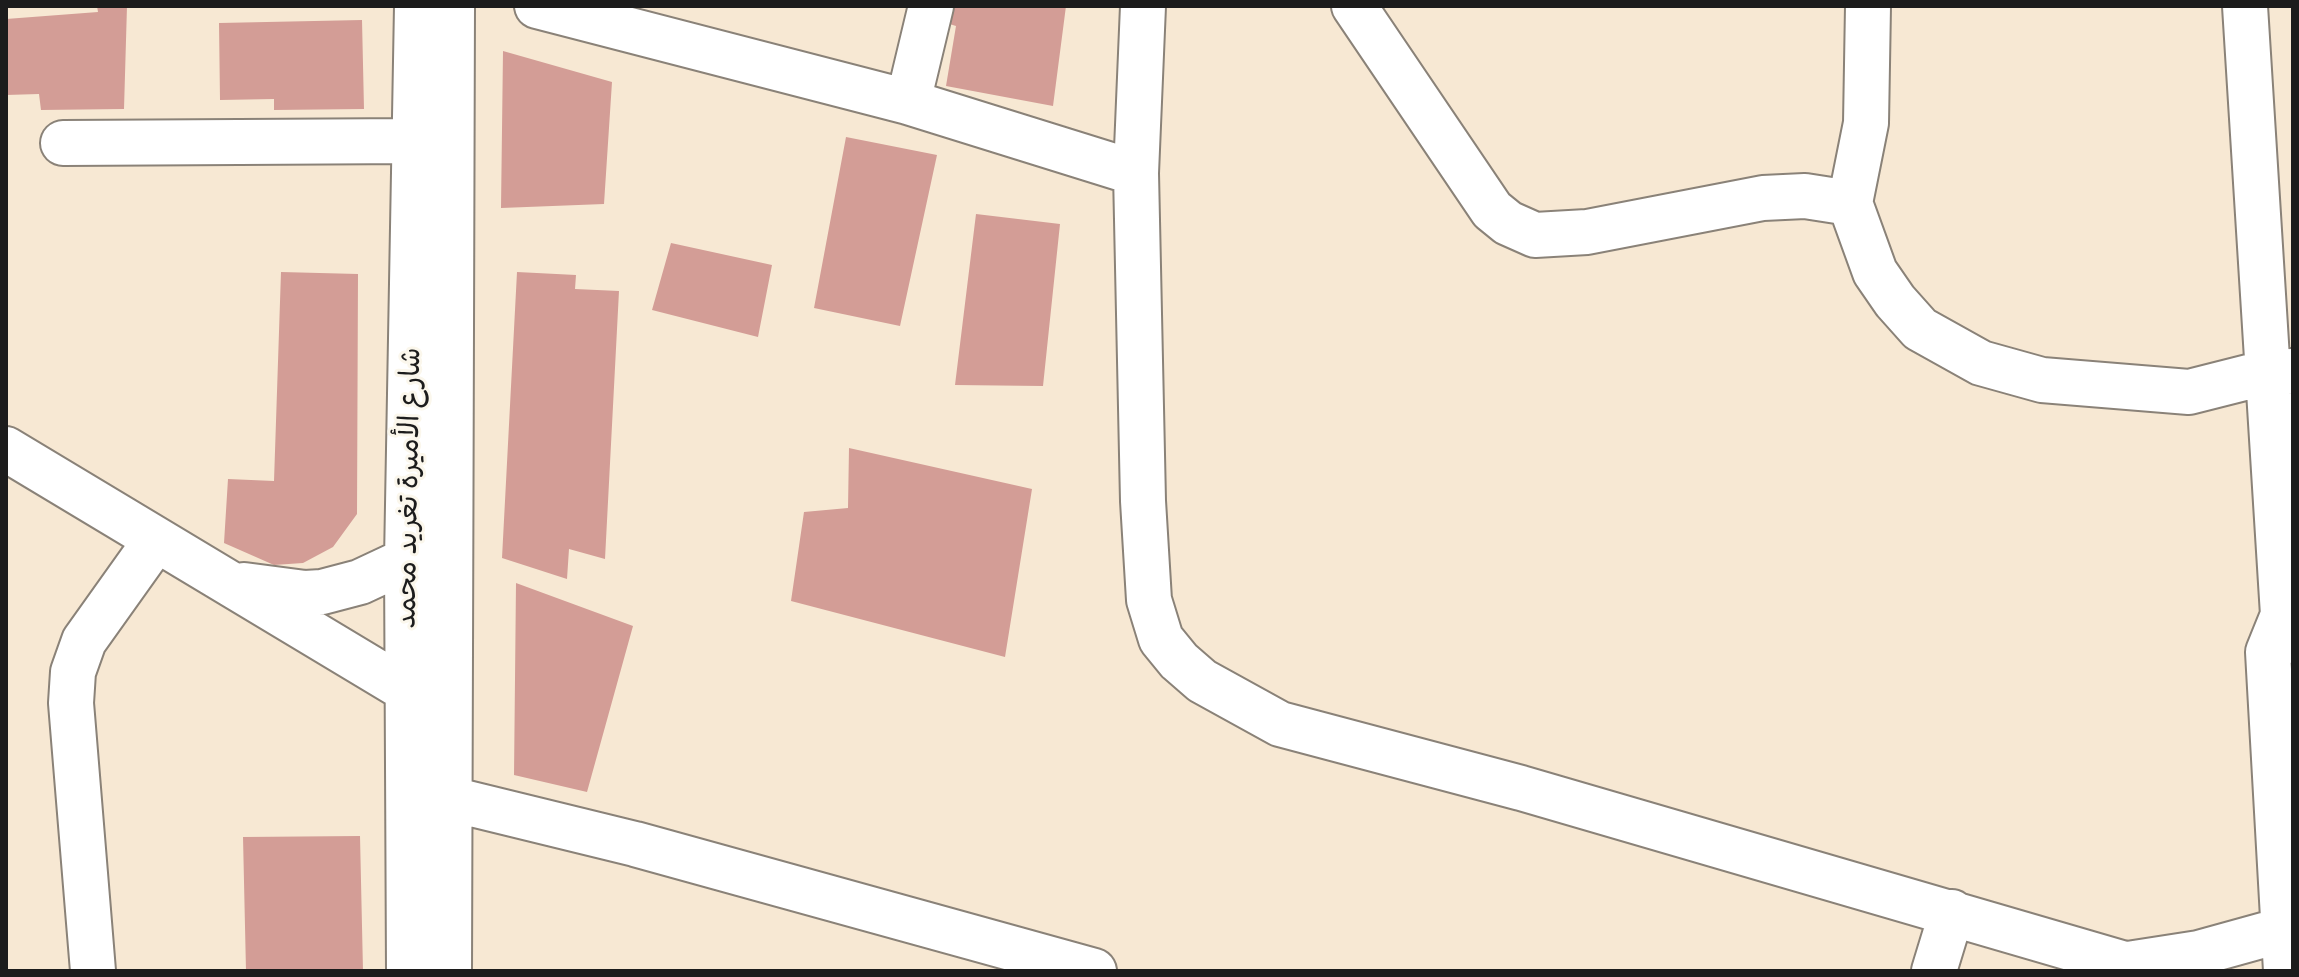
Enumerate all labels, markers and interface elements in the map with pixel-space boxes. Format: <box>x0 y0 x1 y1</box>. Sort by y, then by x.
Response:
street label: شارع الأميرة تغريد محمد <box>390 347 428 629</box>

